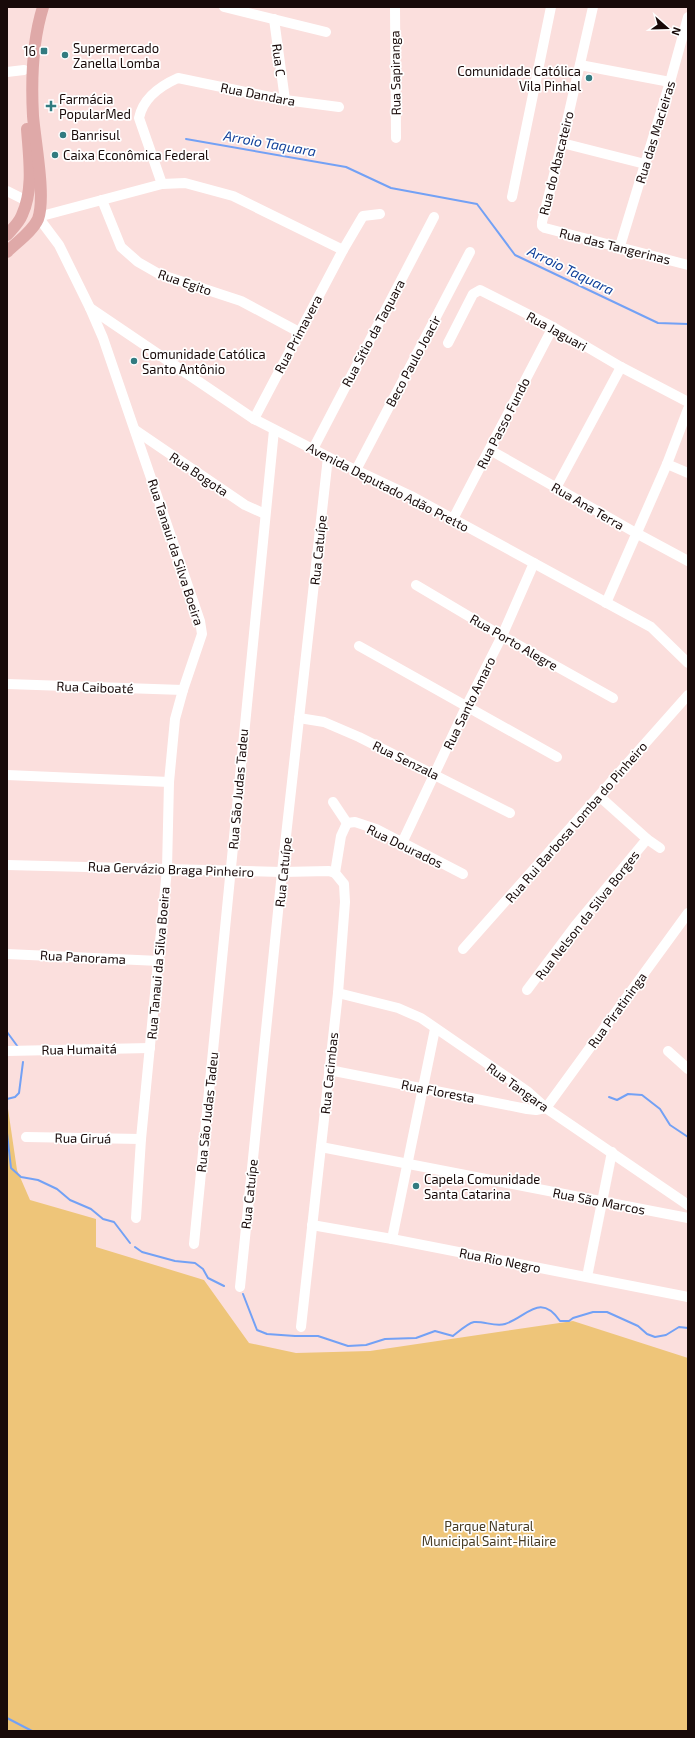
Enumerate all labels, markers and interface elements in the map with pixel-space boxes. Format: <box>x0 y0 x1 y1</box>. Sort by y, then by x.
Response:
north arrow <box>647 8 687 48</box>
text: N <box>669 26 684 38</box>
street label: Rua Sapiranga <box>386 30 404 116</box>
place label: Supermercado Zanella Lomba <box>73 40 160 71</box>
place label: 16 <box>23 43 36 59</box>
street label: Rua C <box>269 43 289 77</box>
marker: 16 <box>39 46 49 56</box>
marker: Supermercado Zanella Lomba <box>60 50 70 60</box>
place label: Comunidade Católica Vila Pinhal <box>457 63 581 94</box>
marker: Comunidade Católica Vila Pinhal <box>584 73 594 83</box>
street label: Rua Dandara <box>219 79 297 109</box>
street label: Rua das Macieiras <box>632 79 678 185</box>
place label: Farmácia PopularMed <box>59 91 131 122</box>
marker: Farmácia PopularMed <box>46 101 56 111</box>
street label: Rua do Abacateiro <box>535 109 577 217</box>
water label: Arroio Taquara <box>221 126 318 160</box>
place label: Banrisul <box>71 127 120 143</box>
marker: Banrisul <box>58 130 68 140</box>
place label: Caixa Econômica Federal <box>63 147 209 163</box>
marker: Caixa Econômica Federal <box>50 150 60 160</box>
street label: Rua das Tangerinas <box>558 224 672 268</box>
water label: Arroio Taquara <box>524 241 617 298</box>
street label: Rua Egito <box>156 265 214 299</box>
street label: Rua Sítio da Taquara <box>338 277 408 389</box>
street label: Rua Primavera <box>271 292 325 376</box>
street label: Rua Jaguari <box>524 308 590 354</box>
street label: Beco Paulo Joacir <box>382 312 444 410</box>
place label: Comunidade Católica Santo Antônio <box>142 346 266 377</box>
marker: Comunidade Católica Santo Antônio <box>129 356 139 366</box>
street label: Rua Passo Fundo <box>473 375 533 471</box>
street label: Avenida Deputado Adão Pretto <box>304 439 472 535</box>
street label: Rua Bogota <box>167 448 231 500</box>
street label: Rua Tanaui da Silva Boeira <box>145 477 207 627</box>
street label: Rua Ana Terra <box>549 479 627 533</box>
street label: Rua Catuípe <box>306 514 330 586</box>
street label: Rua Porto Alegre <box>467 610 561 674</box>
street label: Rua Santo Amaro <box>440 654 498 752</box>
street label: Rua Caiboaté <box>56 678 134 696</box>
street label: Rua São Judas Tadeu <box>225 728 251 850</box>
street label: Rua Senzala <box>370 737 442 783</box>
street label: Rua Rui Barbosa Lomba do Pinheiro <box>502 738 650 906</box>
street label: Rua Dourados <box>364 821 446 871</box>
street label: Rua Catuípe <box>271 836 295 908</box>
street label: Rua Nelson da Silva Borges <box>532 847 642 983</box>
street label: Rua Gervázio Braga Pinheiro <box>88 858 254 880</box>
street label: Rua Tanaui da Silva Boeira <box>143 886 173 1040</box>
street label: Rua Panorama <box>40 947 126 967</box>
street label: Rua Piratininga <box>584 969 650 1051</box>
street label: Rua Cacimbas <box>317 1031 341 1115</box>
street label: Rua Humaitá <box>41 1040 117 1058</box>
street label: Rua São Judas Tadeu <box>193 1051 221 1173</box>
street label: Rua Tangara <box>484 1059 552 1115</box>
street label: Rua Floresta <box>400 1076 476 1106</box>
street label: Rua Giruá <box>55 1130 111 1146</box>
street label: Rua Catuípe <box>237 1158 261 1230</box>
place label: Capela Comunidade Santa Catarina <box>424 1171 540 1202</box>
marker: Capela Comunidade Santa Catarina <box>411 1181 421 1191</box>
street label: Rua São Marcos <box>551 1184 647 1218</box>
street label: Rua Rio Negro <box>458 1244 542 1276</box>
park label: Parque Natural Municipal Saint-Hilaire <box>422 1518 556 1549</box>

